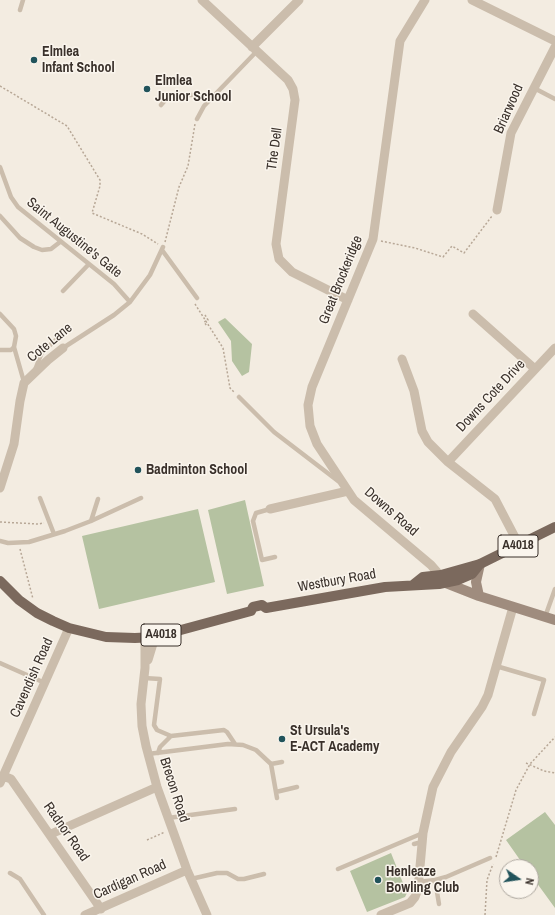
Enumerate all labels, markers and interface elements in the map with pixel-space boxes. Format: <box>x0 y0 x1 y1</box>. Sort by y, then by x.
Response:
place label: Elmlea Infant School <box>42 44 115 76</box>
marker: Elmlea Infant School <box>29 55 39 65</box>
place label: Elmlea Junior School <box>155 73 232 106</box>
street label: Briarwood <box>491 82 527 136</box>
marker: Elmlea Junior School <box>142 84 152 94</box>
street label: The Dell <box>264 127 286 171</box>
street label: Saint Augustine's Gate <box>23 194 125 282</box>
street label: Great Brockeridge <box>316 233 366 327</box>
street label: Cote Lane <box>24 320 76 366</box>
street label: Downs Cote Drive <box>453 356 529 436</box>
place label: Badminton School <box>146 462 247 478</box>
marker: Badminton School <box>133 465 143 475</box>
street label: Downs Road <box>361 484 421 540</box>
road number: A4018 <box>498 535 538 557</box>
street label: Westbury Road <box>297 566 377 596</box>
road number: A4018 <box>141 624 181 646</box>
street label: Cavendish Road <box>7 636 57 720</box>
place label: St Ursula's E-ACT Academy <box>290 723 379 756</box>
marker: St Ursula's E-ACT Academy <box>277 734 287 744</box>
street label: Brecon Road <box>156 756 192 824</box>
street label: Radnor Road <box>40 799 92 865</box>
street label: Cardigan Road <box>91 856 169 904</box>
north arrow <box>499 859 539 899</box>
place label: Henleaze Bowling Club <box>386 864 459 896</box>
marker: Henleaze Bowling Club <box>373 875 383 885</box>
text: N <box>522 877 537 886</box>

